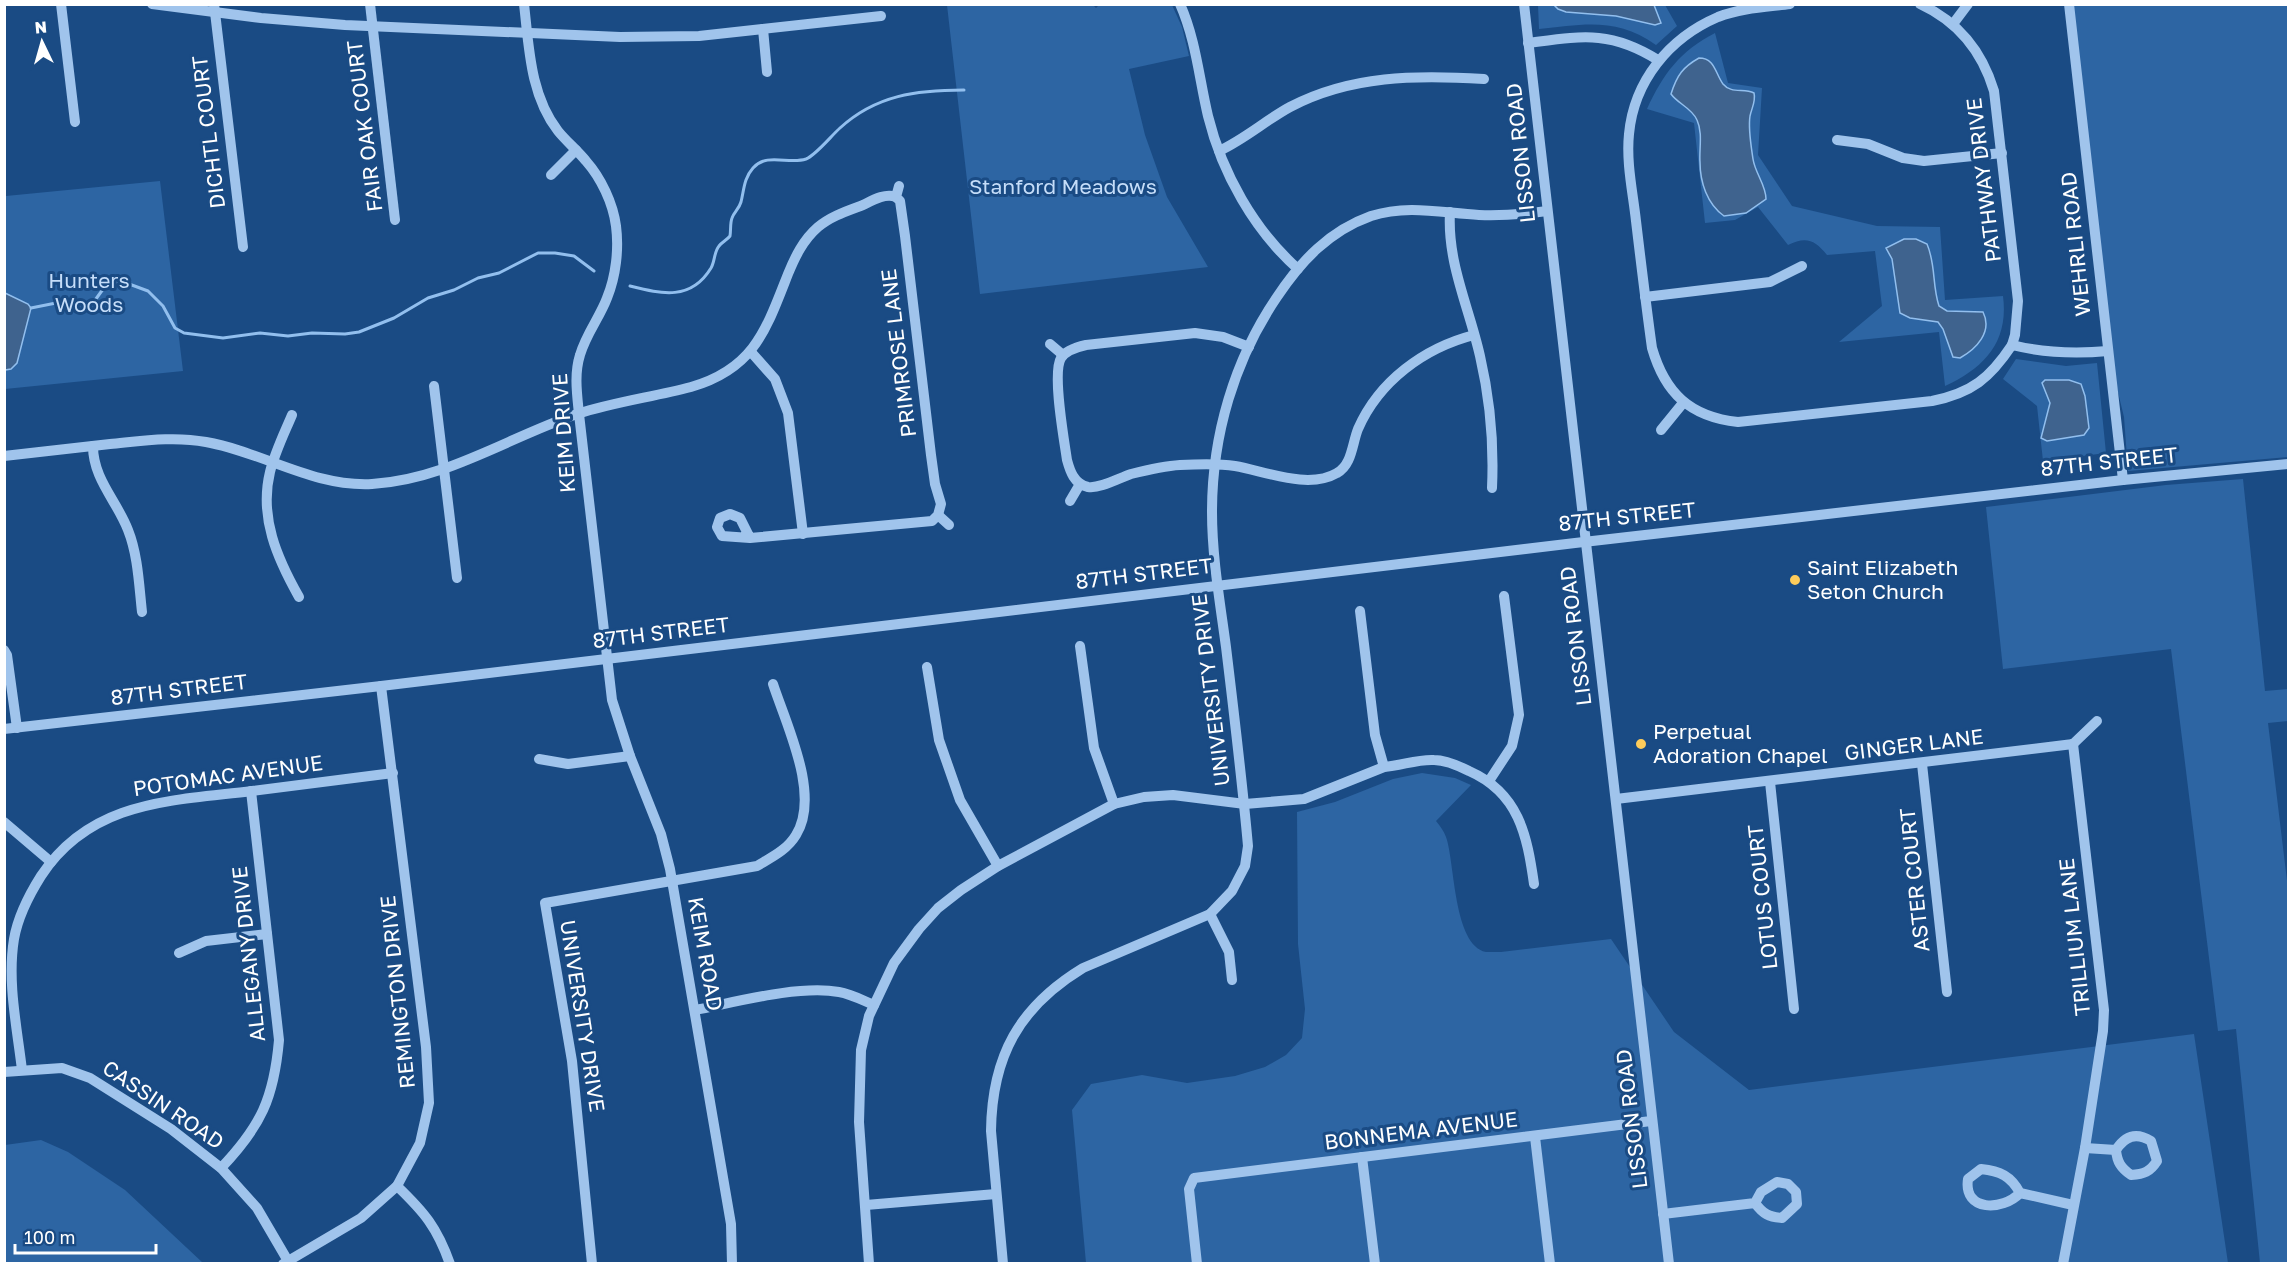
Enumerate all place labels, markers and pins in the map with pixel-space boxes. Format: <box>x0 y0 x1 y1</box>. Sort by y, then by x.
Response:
place label: Saint Elizabeth Seton Church <box>1807 554 1958 604</box>
marker: Saint Elizabeth Seton Church <box>1788 573 1802 587</box>
place label: Perpetual Adoration Chapel <box>1653 718 1828 768</box>
marker: Perpetual Adoration Chapel <box>1634 737 1648 751</box>

